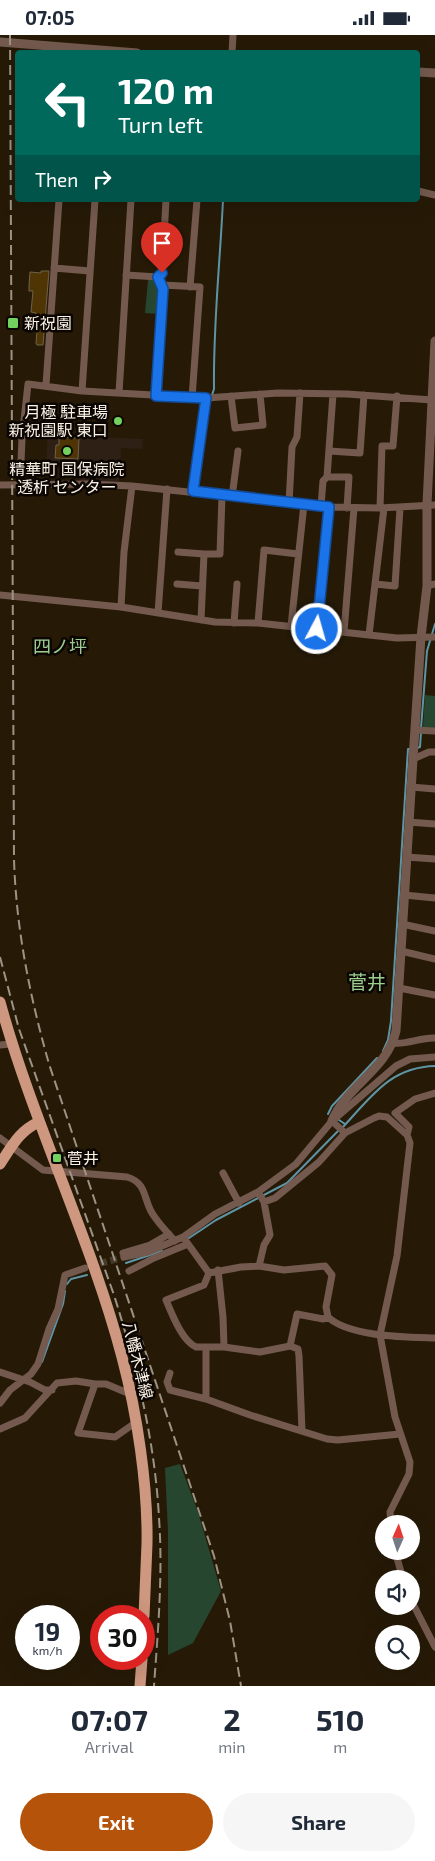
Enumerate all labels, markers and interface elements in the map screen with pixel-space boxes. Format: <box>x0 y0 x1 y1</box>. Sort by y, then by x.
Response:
text: 07:05 <box>25 6 74 29</box>
text: 120 m <box>118 69 214 111</box>
icon: left <box>35 70 100 135</box>
text: Turn left <box>118 111 203 137</box>
icon: right <box>88 165 116 193</box>
text: Then <box>35 168 78 191</box>
pin <box>141 222 183 273</box>
icon: arrive <box>148 229 176 257</box>
place label: 新祝園 <box>24 313 72 332</box>
marker: 新祝園 <box>6 316 20 330</box>
place label: 月極 駐車場 新祝園駅 東口 <box>8 402 108 439</box>
marker: 月極 駐車場 新祝園駅 東口 <box>112 415 124 427</box>
marker: 精華町 国保病院 透析 センター <box>61 445 73 457</box>
place label: 精華町 国保病院 透析 センター <box>9 459 125 496</box>
position arrow <box>290 602 342 654</box>
district label: 四ノ坪 <box>33 635 87 657</box>
district label: 菅井 <box>348 970 386 993</box>
place label: 菅井 <box>67 1148 99 1167</box>
marker: 菅井 <box>51 1152 63 1164</box>
street label: 八幡木津線 <box>120 1319 157 1401</box>
north arrow <box>375 1515 420 1560</box>
map controls <box>375 1515 420 1670</box>
button: sound <box>375 1570 420 1615</box>
speed limit sign: 30 <box>90 1605 155 1670</box>
text: 19 <box>35 1616 60 1646</box>
button: search <box>375 1625 420 1670</box>
text: km/h <box>33 1643 62 1657</box>
text: 07:07 <box>71 1701 148 1737</box>
text: 2 <box>223 1701 241 1737</box>
text: 510 <box>316 1701 364 1737</box>
text: Arrival <box>85 1737 133 1756</box>
text: min <box>218 1737 246 1756</box>
text: m <box>333 1737 347 1756</box>
button: Exit <box>20 1793 213 1851</box>
button: Share <box>223 1793 415 1851</box>

